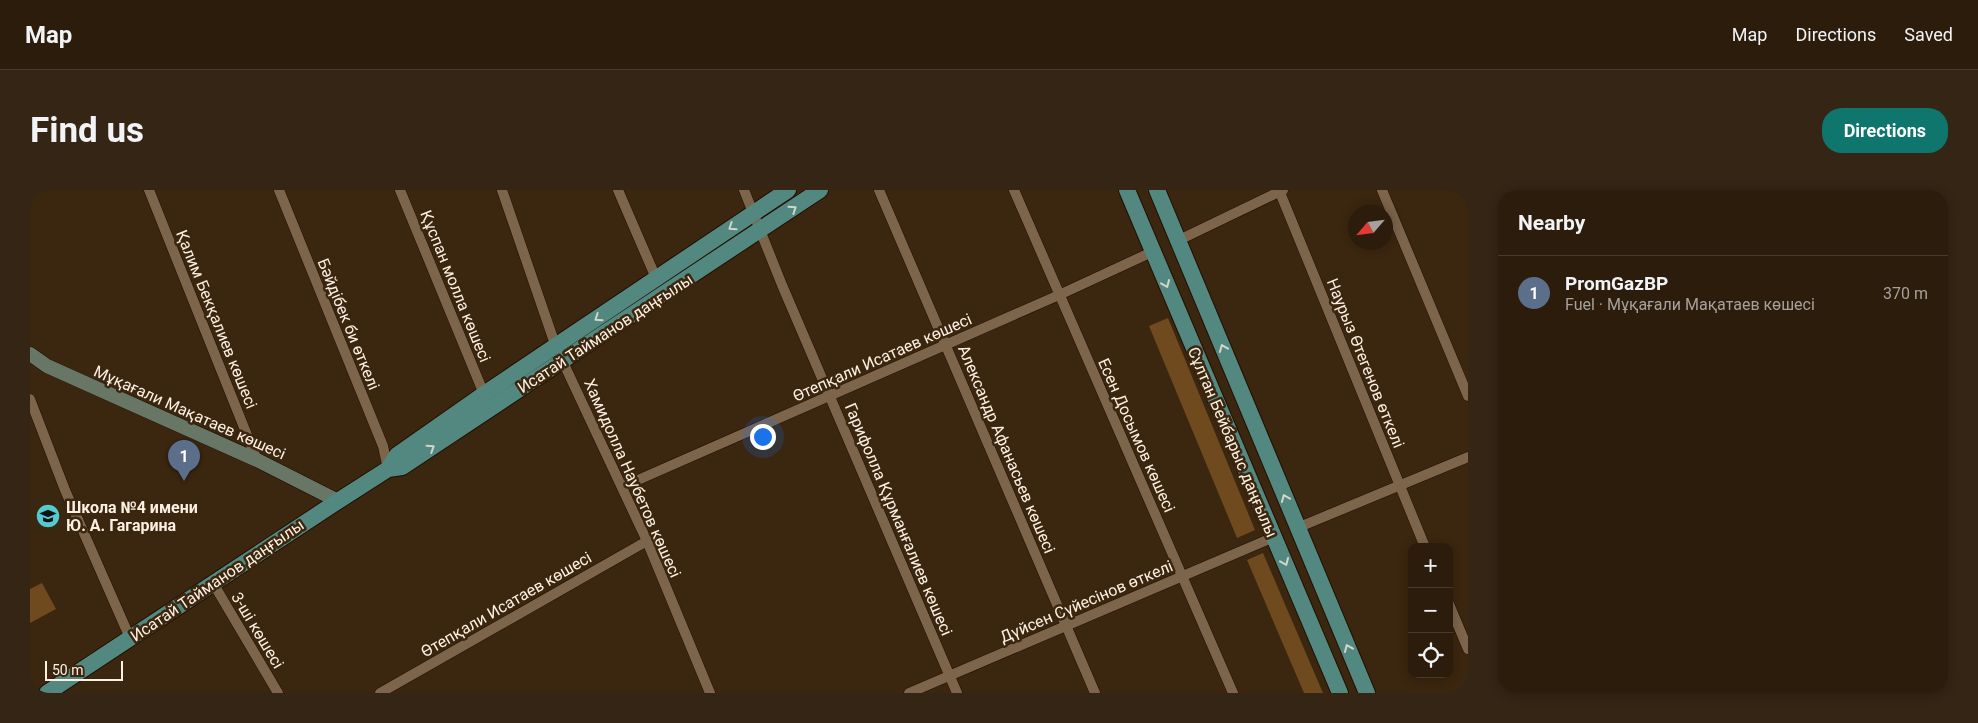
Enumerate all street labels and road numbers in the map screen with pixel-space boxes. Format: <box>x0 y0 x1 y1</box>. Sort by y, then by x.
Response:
street label: Құспан молла көшесі <box>416 207 495 365</box>
street label: Қалим Бекқалиев көшесі <box>172 227 261 411</box>
street label: Бәйдібек би өткелі <box>313 256 384 393</box>
street label: Исатай Тайманов даңғылы <box>514 270 696 397</box>
street label: Наурыз Өтегенов өткелі <box>1323 276 1408 451</box>
street label: Өтепқали Исатаев көшесі <box>790 309 975 406</box>
street label: Александр Афанасьев көшесі <box>954 342 1059 556</box>
street label: Сұлтан Бейбарыс даңғылы <box>1184 344 1281 540</box>
street label: Есен Досымов көшесі <box>1094 355 1179 515</box>
street label: Мұқағали Мақатаев көшесі <box>91 361 289 463</box>
street label: Хамидолла Наубетов көшесі <box>580 376 685 580</box>
street label: Гарифолла Құрманғалиев көшесі <box>841 400 956 638</box>
street label: Исатай Тайманов даңғылы <box>127 515 308 646</box>
street label: Өтепқали Исатаев көшесі <box>418 548 595 661</box>
street label: Дүйсен Сүйесінов өткелі <box>997 556 1176 647</box>
street label: 3-ші көшесі <box>227 589 288 672</box>

